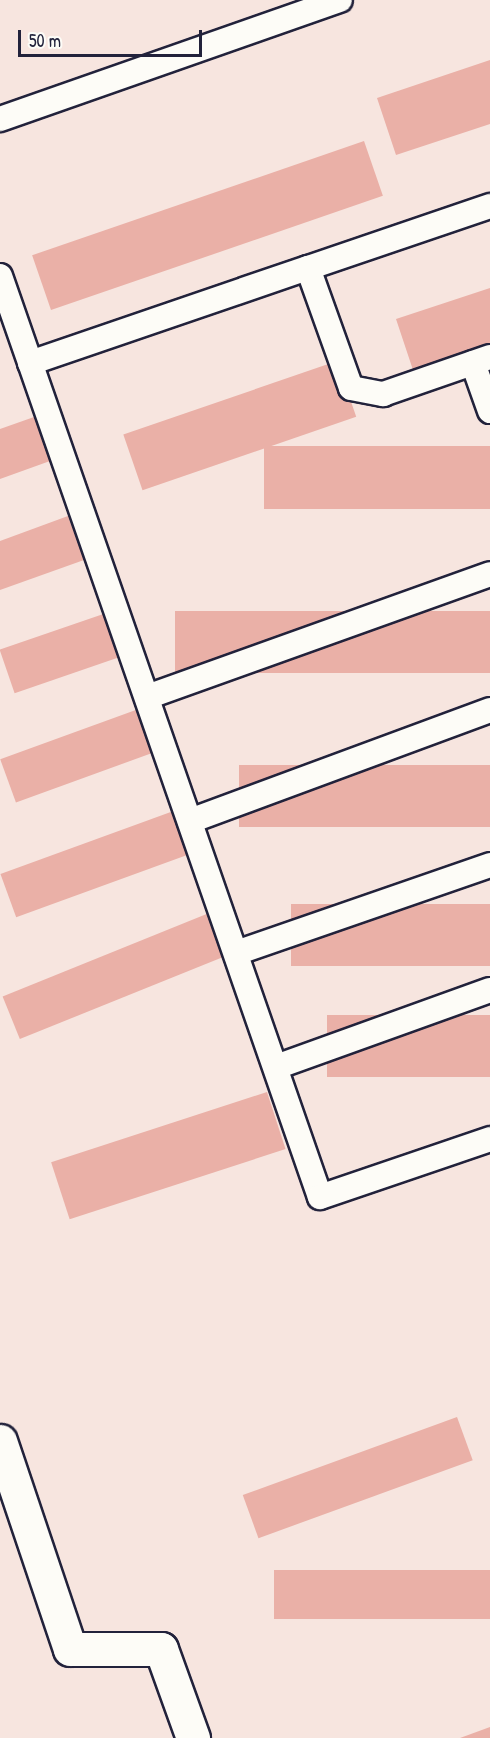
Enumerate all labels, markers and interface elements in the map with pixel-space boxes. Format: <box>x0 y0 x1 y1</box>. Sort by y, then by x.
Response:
scale bar <box>21 18 206 56</box>
text: 50 m <box>29 28 61 53</box>

